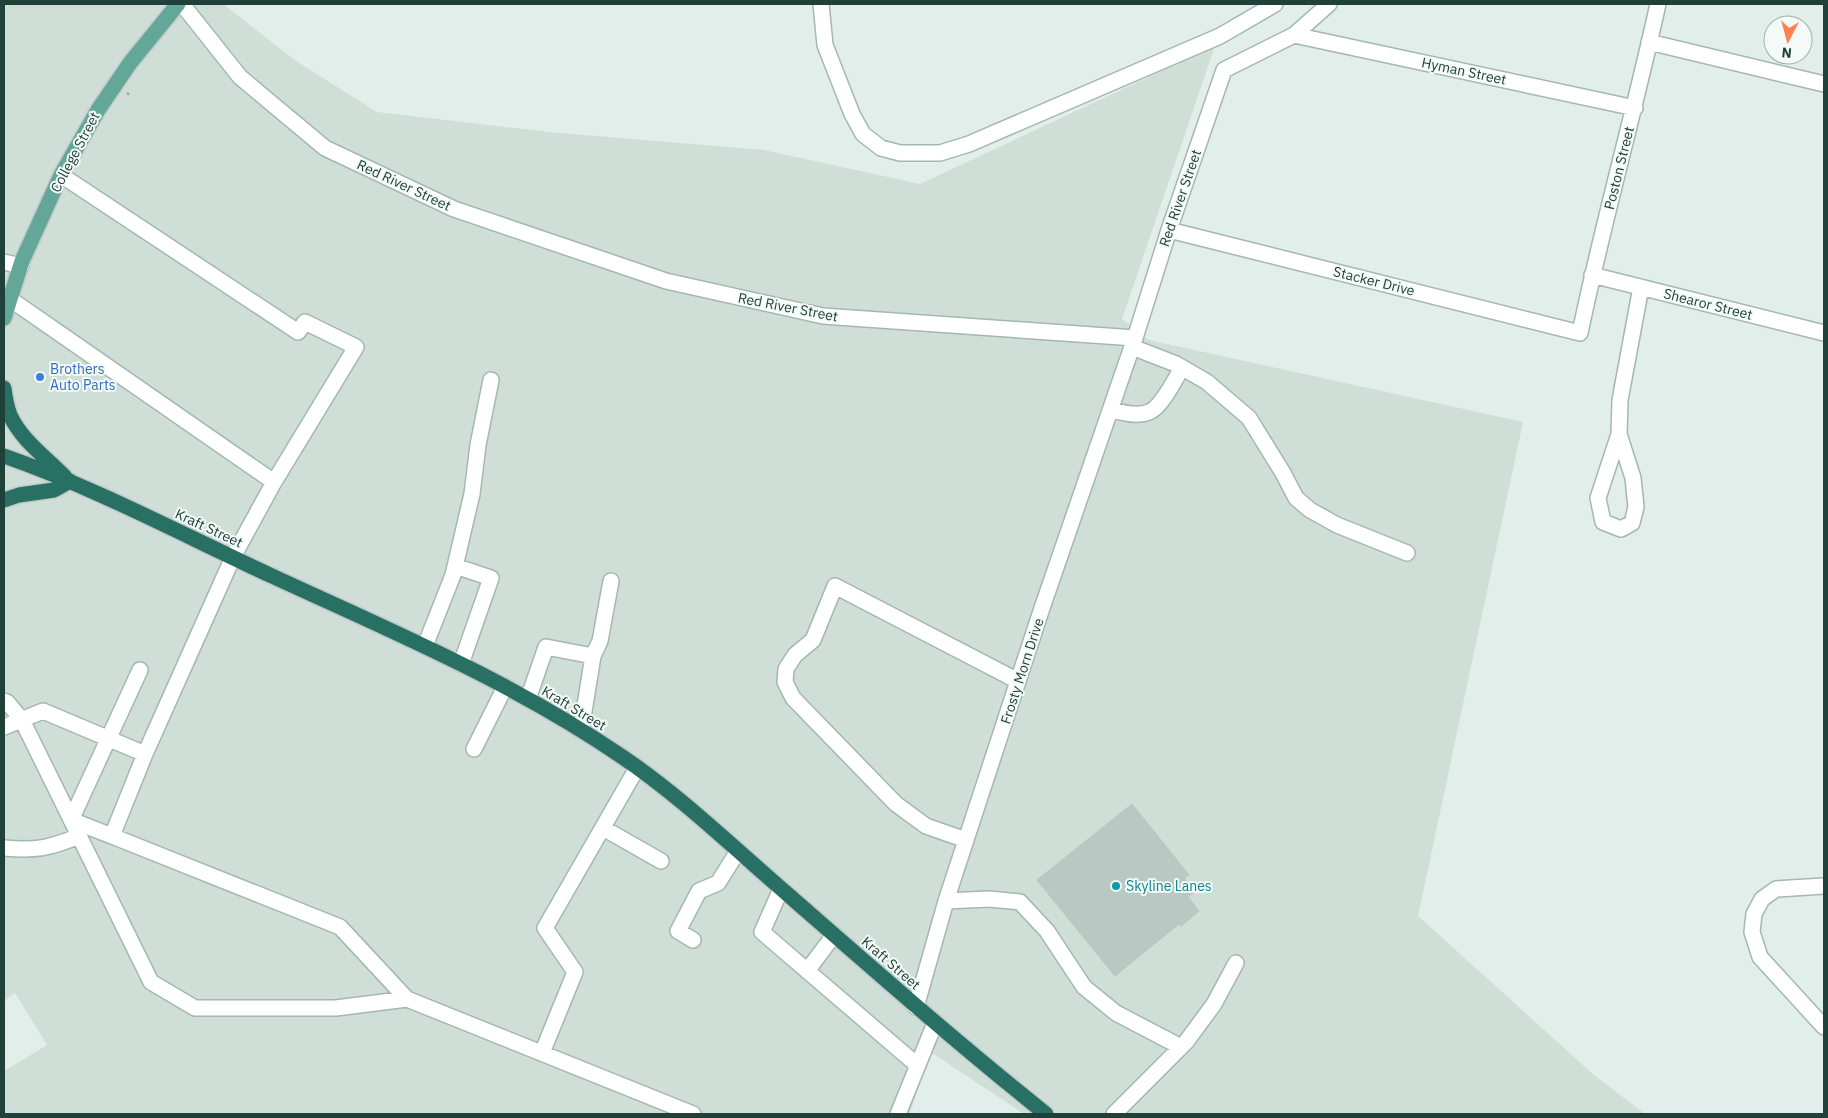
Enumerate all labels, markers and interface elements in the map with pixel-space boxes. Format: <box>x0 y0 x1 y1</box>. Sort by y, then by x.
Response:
north arrow <box>1763 15 1813 65</box>
text: N <box>1781 43 1793 62</box>
street label: Hyman Street <box>1420 53 1508 89</box>
street label: College Street <box>46 109 104 195</box>
street label: Poston Street <box>1600 124 1638 211</box>
street label: Red River Street <box>1155 147 1205 249</box>
street label: Red River Street <box>354 155 454 215</box>
street label: Stacker Drive <box>1331 262 1417 300</box>
street label: Shearor Street <box>1662 284 1754 324</box>
street label: Red River Street <box>736 288 840 326</box>
place label: Brothers Auto Parts <box>50 360 116 394</box>
marker: Brothers Auto Parts <box>34 371 46 383</box>
street label: Kraft Street <box>172 505 246 552</box>
street label: Frosty Morn Drive <box>996 615 1048 726</box>
street label: Kraft Street <box>538 682 610 734</box>
place label: Skyline Lanes <box>1126 877 1212 895</box>
marker: Skyline Lanes <box>1110 880 1122 892</box>
street label: Kraft Street <box>858 932 924 994</box>

